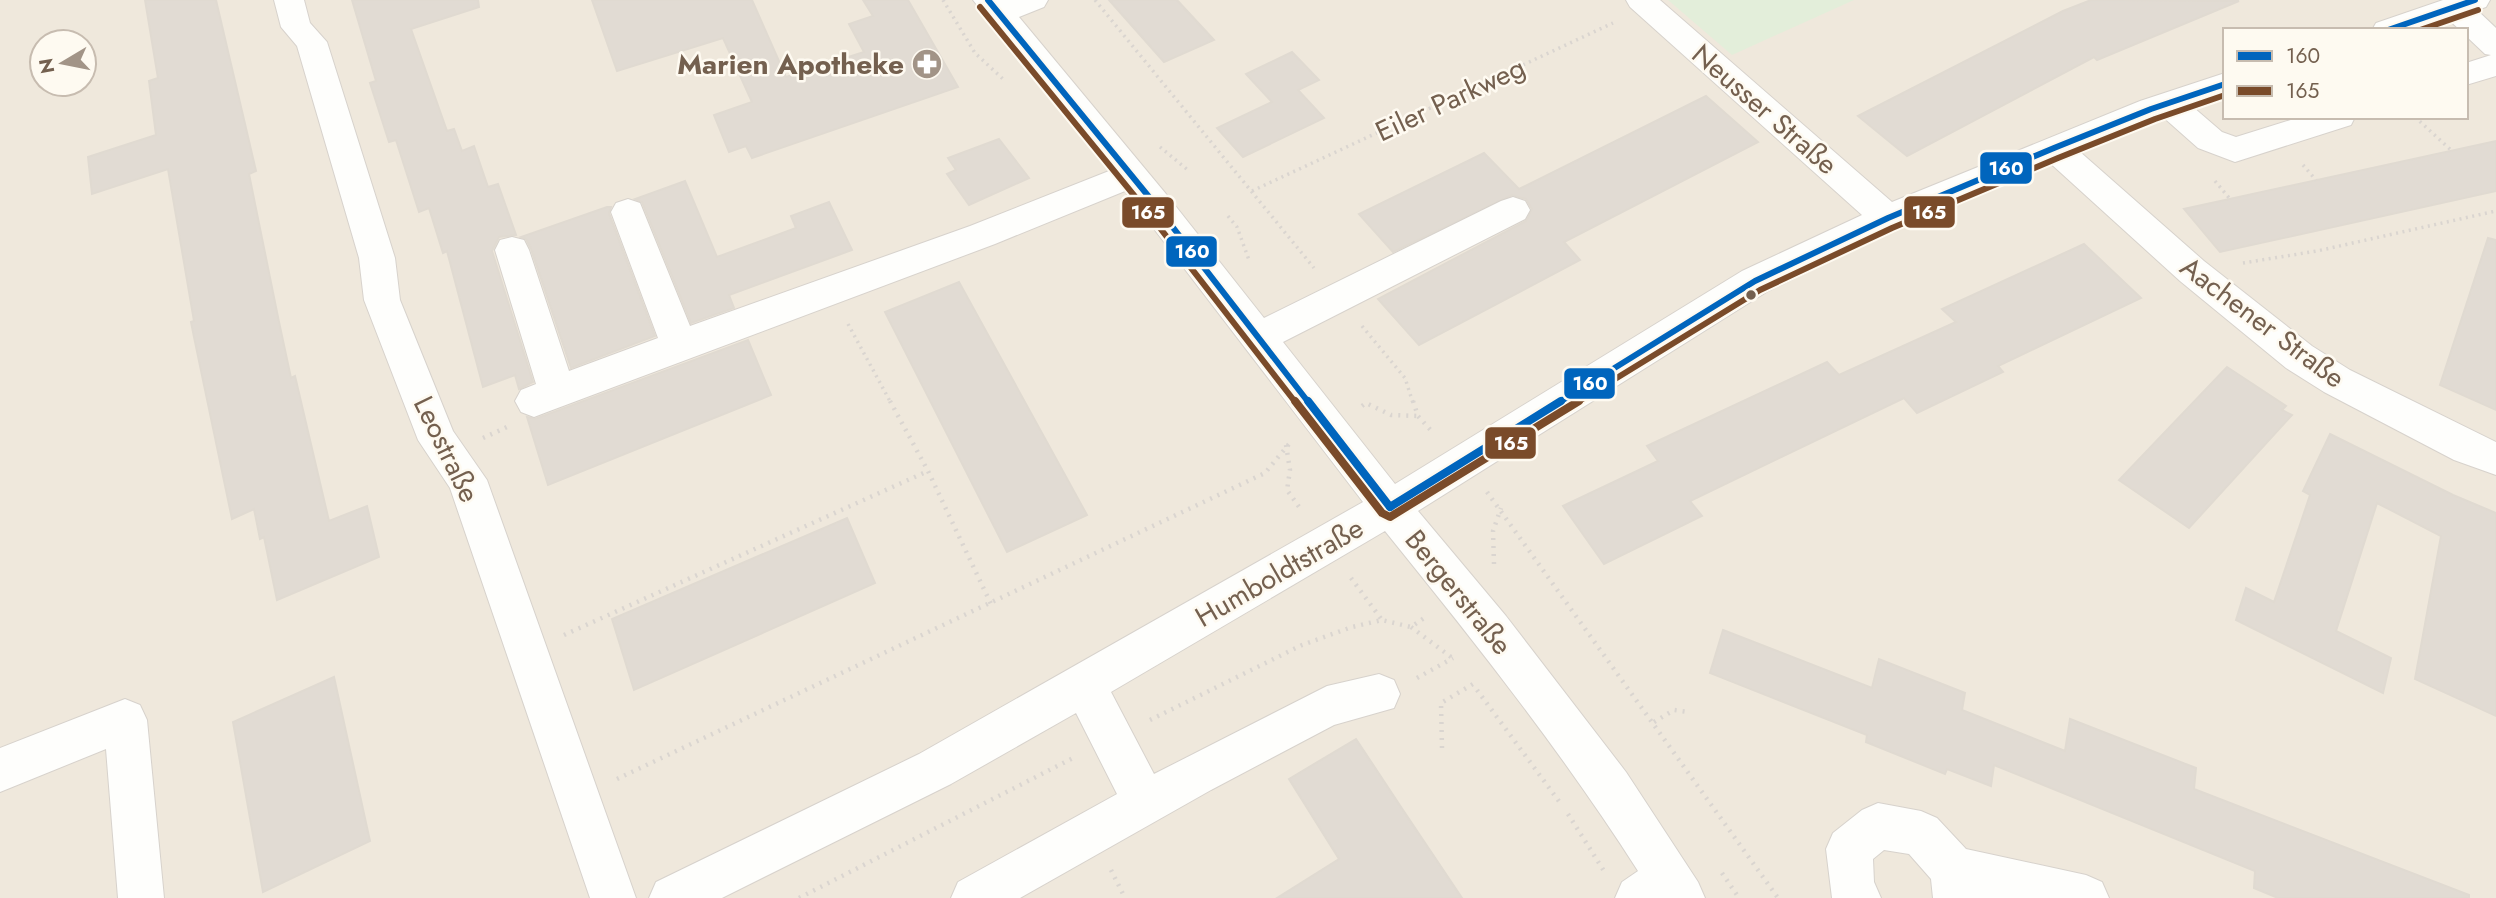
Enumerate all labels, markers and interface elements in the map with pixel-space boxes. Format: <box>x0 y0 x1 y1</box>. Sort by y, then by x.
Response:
north arrow <box>28 28 98 98</box>
legend <box>2223 28 2468 119</box>
street label: Neusser Straße <box>1683 34 1846 184</box>
text: 160 <box>2286 41 2320 71</box>
place label: Marien Apotheke <box>677 44 904 85</box>
pharmacy icon: Marien Apotheke <box>910 47 944 81</box>
street label: Eiler Parkweg <box>1369 47 1532 152</box>
text: N <box>32 56 61 76</box>
text: 165 <box>2286 76 2319 106</box>
line badge: 160 <box>1979 151 2033 185</box>
text: 160 <box>1989 155 2023 182</box>
line badge: 165 <box>1903 195 1956 229</box>
line badge: 165 <box>1121 196 1175 229</box>
text: 165 <box>1131 199 1165 226</box>
text: 165 <box>1912 199 1946 226</box>
line badge: 160 <box>1165 235 1218 268</box>
text: 160 <box>1175 238 1209 265</box>
street label: Aachener Straße <box>2172 247 2354 398</box>
unlabelled marker <box>1744 288 1758 302</box>
line badge: 160 <box>1563 367 1616 400</box>
text: 160 <box>1573 370 1607 397</box>
street label: Leostraße <box>403 389 490 509</box>
line badge: 165 <box>1484 426 1537 460</box>
text: 165 <box>1494 430 1528 457</box>
street label: Humboldtstraße <box>1187 508 1371 637</box>
street label: Bergerstraße <box>1395 521 1522 664</box>

